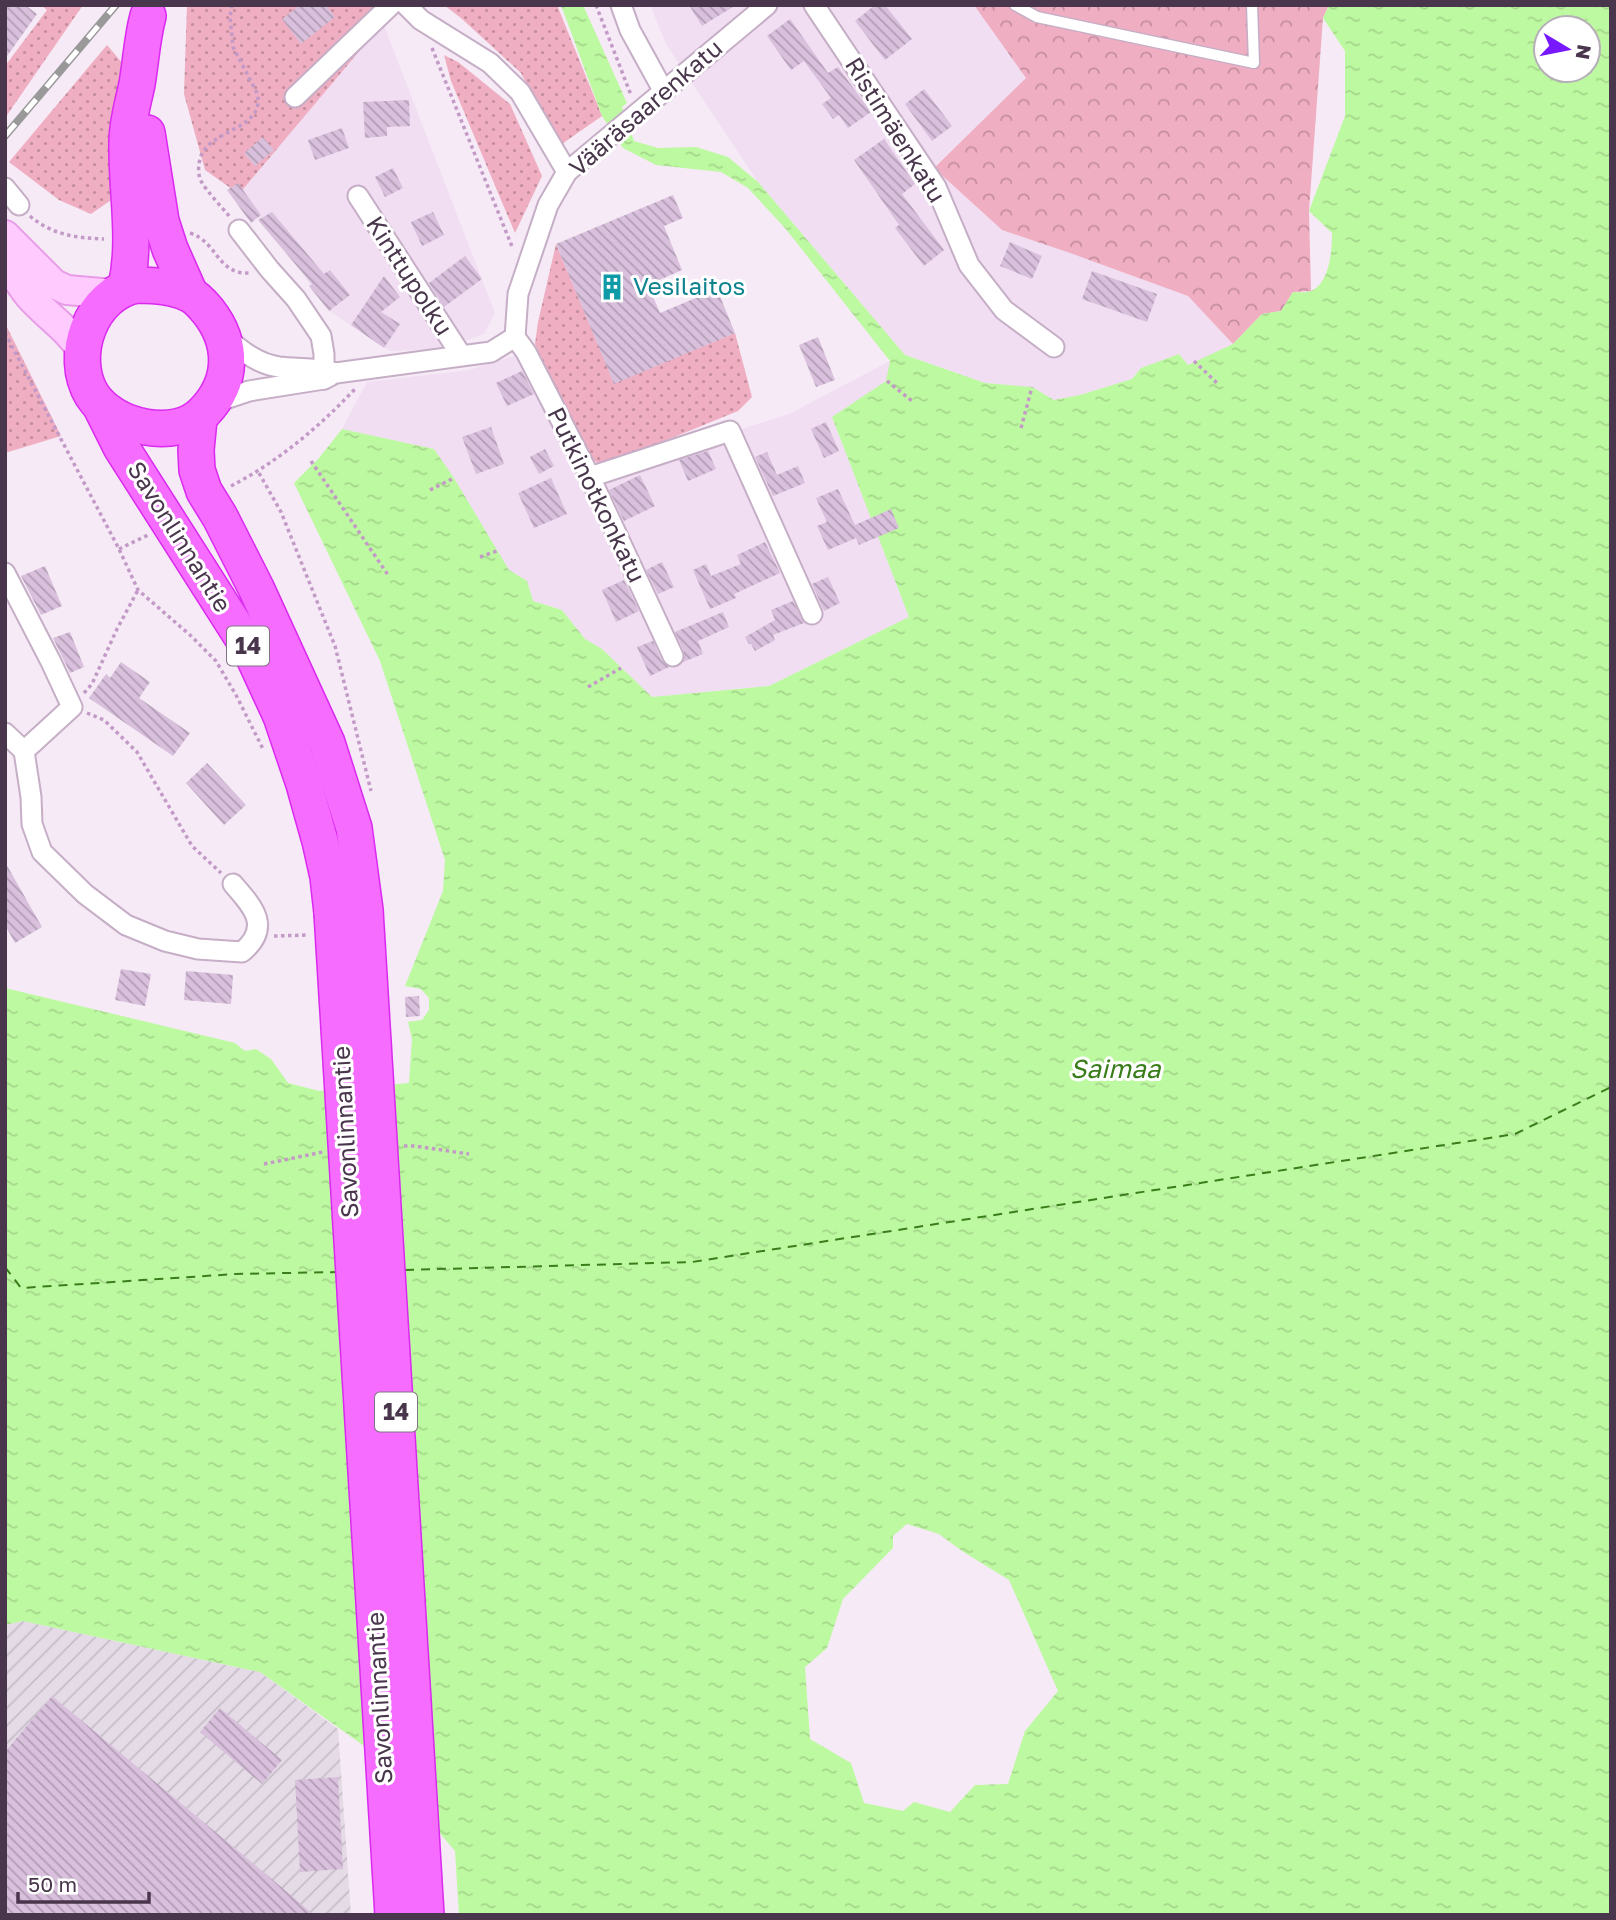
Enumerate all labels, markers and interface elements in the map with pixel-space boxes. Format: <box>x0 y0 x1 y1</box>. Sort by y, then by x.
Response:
north arrow <box>1532 14 1602 84</box>
street label: Vääräsaarenkatu <box>563 33 727 181</box>
text: N <box>1572 43 1597 61</box>
street label: Ristimäenkatu <box>840 51 952 207</box>
street label: Kinttupolku <box>361 210 459 340</box>
place label: Vesilaitos <box>633 271 745 300</box>
building icon: Vesilaitos <box>597 272 627 302</box>
street label: Putkinotkonkatu <box>542 402 652 587</box>
street label: Savonlinnantie <box>122 455 238 617</box>
road number: 14 <box>227 626 269 666</box>
street label: Savonlinnantie <box>326 1045 363 1219</box>
water label: Saimaa <box>1070 1053 1162 1084</box>
road number: 14 <box>375 1392 417 1432</box>
street label: Savonlinnantie <box>360 1611 397 1785</box>
scale bar <box>18 1860 149 1904</box>
text: 50 m <box>28 1871 77 1897</box>

